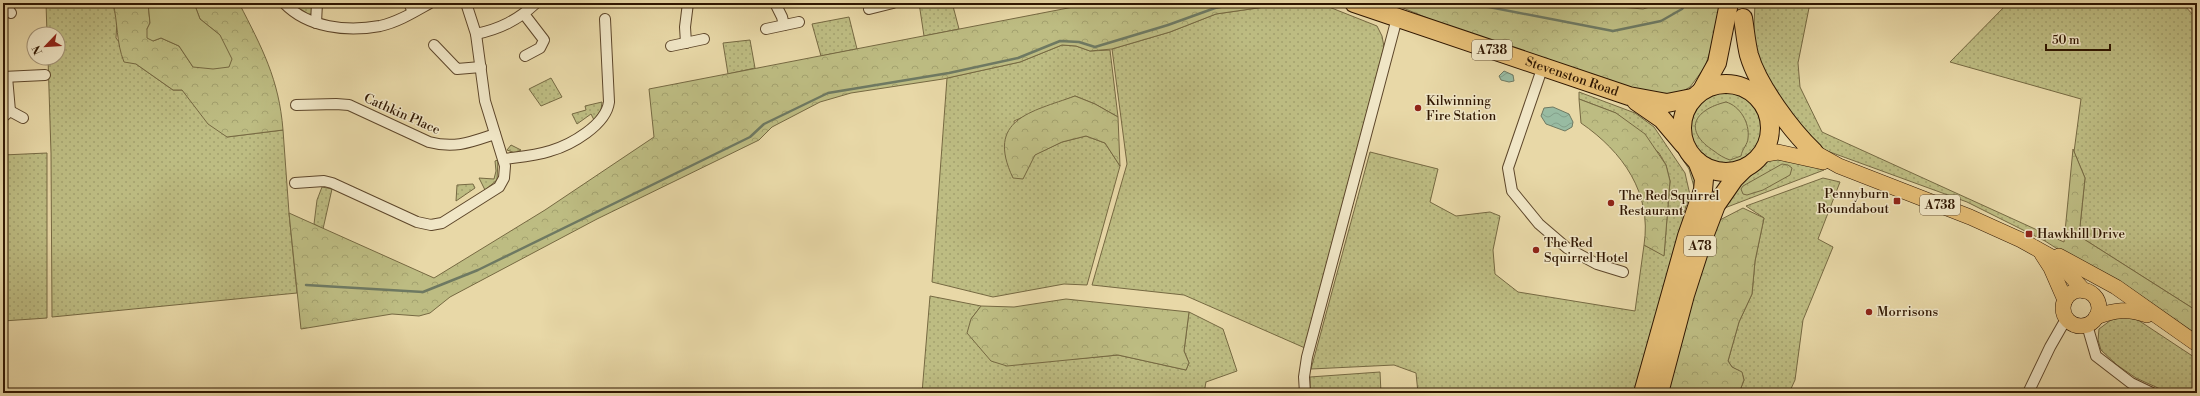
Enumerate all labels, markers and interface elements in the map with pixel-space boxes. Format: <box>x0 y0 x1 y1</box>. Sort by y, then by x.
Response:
north arrow <box>26 26 66 66</box>
scale bar <box>2046 26 2110 52</box>
text: 50 m <box>2052 33 2080 48</box>
road number: A738 <box>1472 40 1512 60</box>
text: N <box>30 43 46 57</box>
street label: Stevenston Road <box>1523 54 1621 100</box>
street label: Cathkin Place <box>361 90 443 138</box>
place label: Kilwinning Fire Station <box>1426 93 1496 124</box>
marker: Kilwinning Fire Station <box>1413 103 1423 113</box>
place label: Pennyburn Roundabout <box>1817 186 1889 217</box>
place label: The Red Squirrel Restaurant <box>1619 188 1720 219</box>
road number: A738 <box>1920 195 1960 215</box>
marker: Pennyburn Roundabout <box>1892 196 1902 206</box>
marker: The Red Squirrel Restaurant <box>1606 198 1616 208</box>
place label: Hawkhill Drive <box>2037 226 2126 242</box>
marker: Hawkhill Drive <box>2024 229 2034 239</box>
place label: The Red Squirrel Hotel <box>1544 235 1628 266</box>
road number: A78 <box>1684 236 1716 256</box>
marker: The Red Squirrel Hotel <box>1531 245 1541 255</box>
place label: Morrisons <box>1877 304 1939 320</box>
marker: Morrisons <box>1864 307 1874 317</box>

